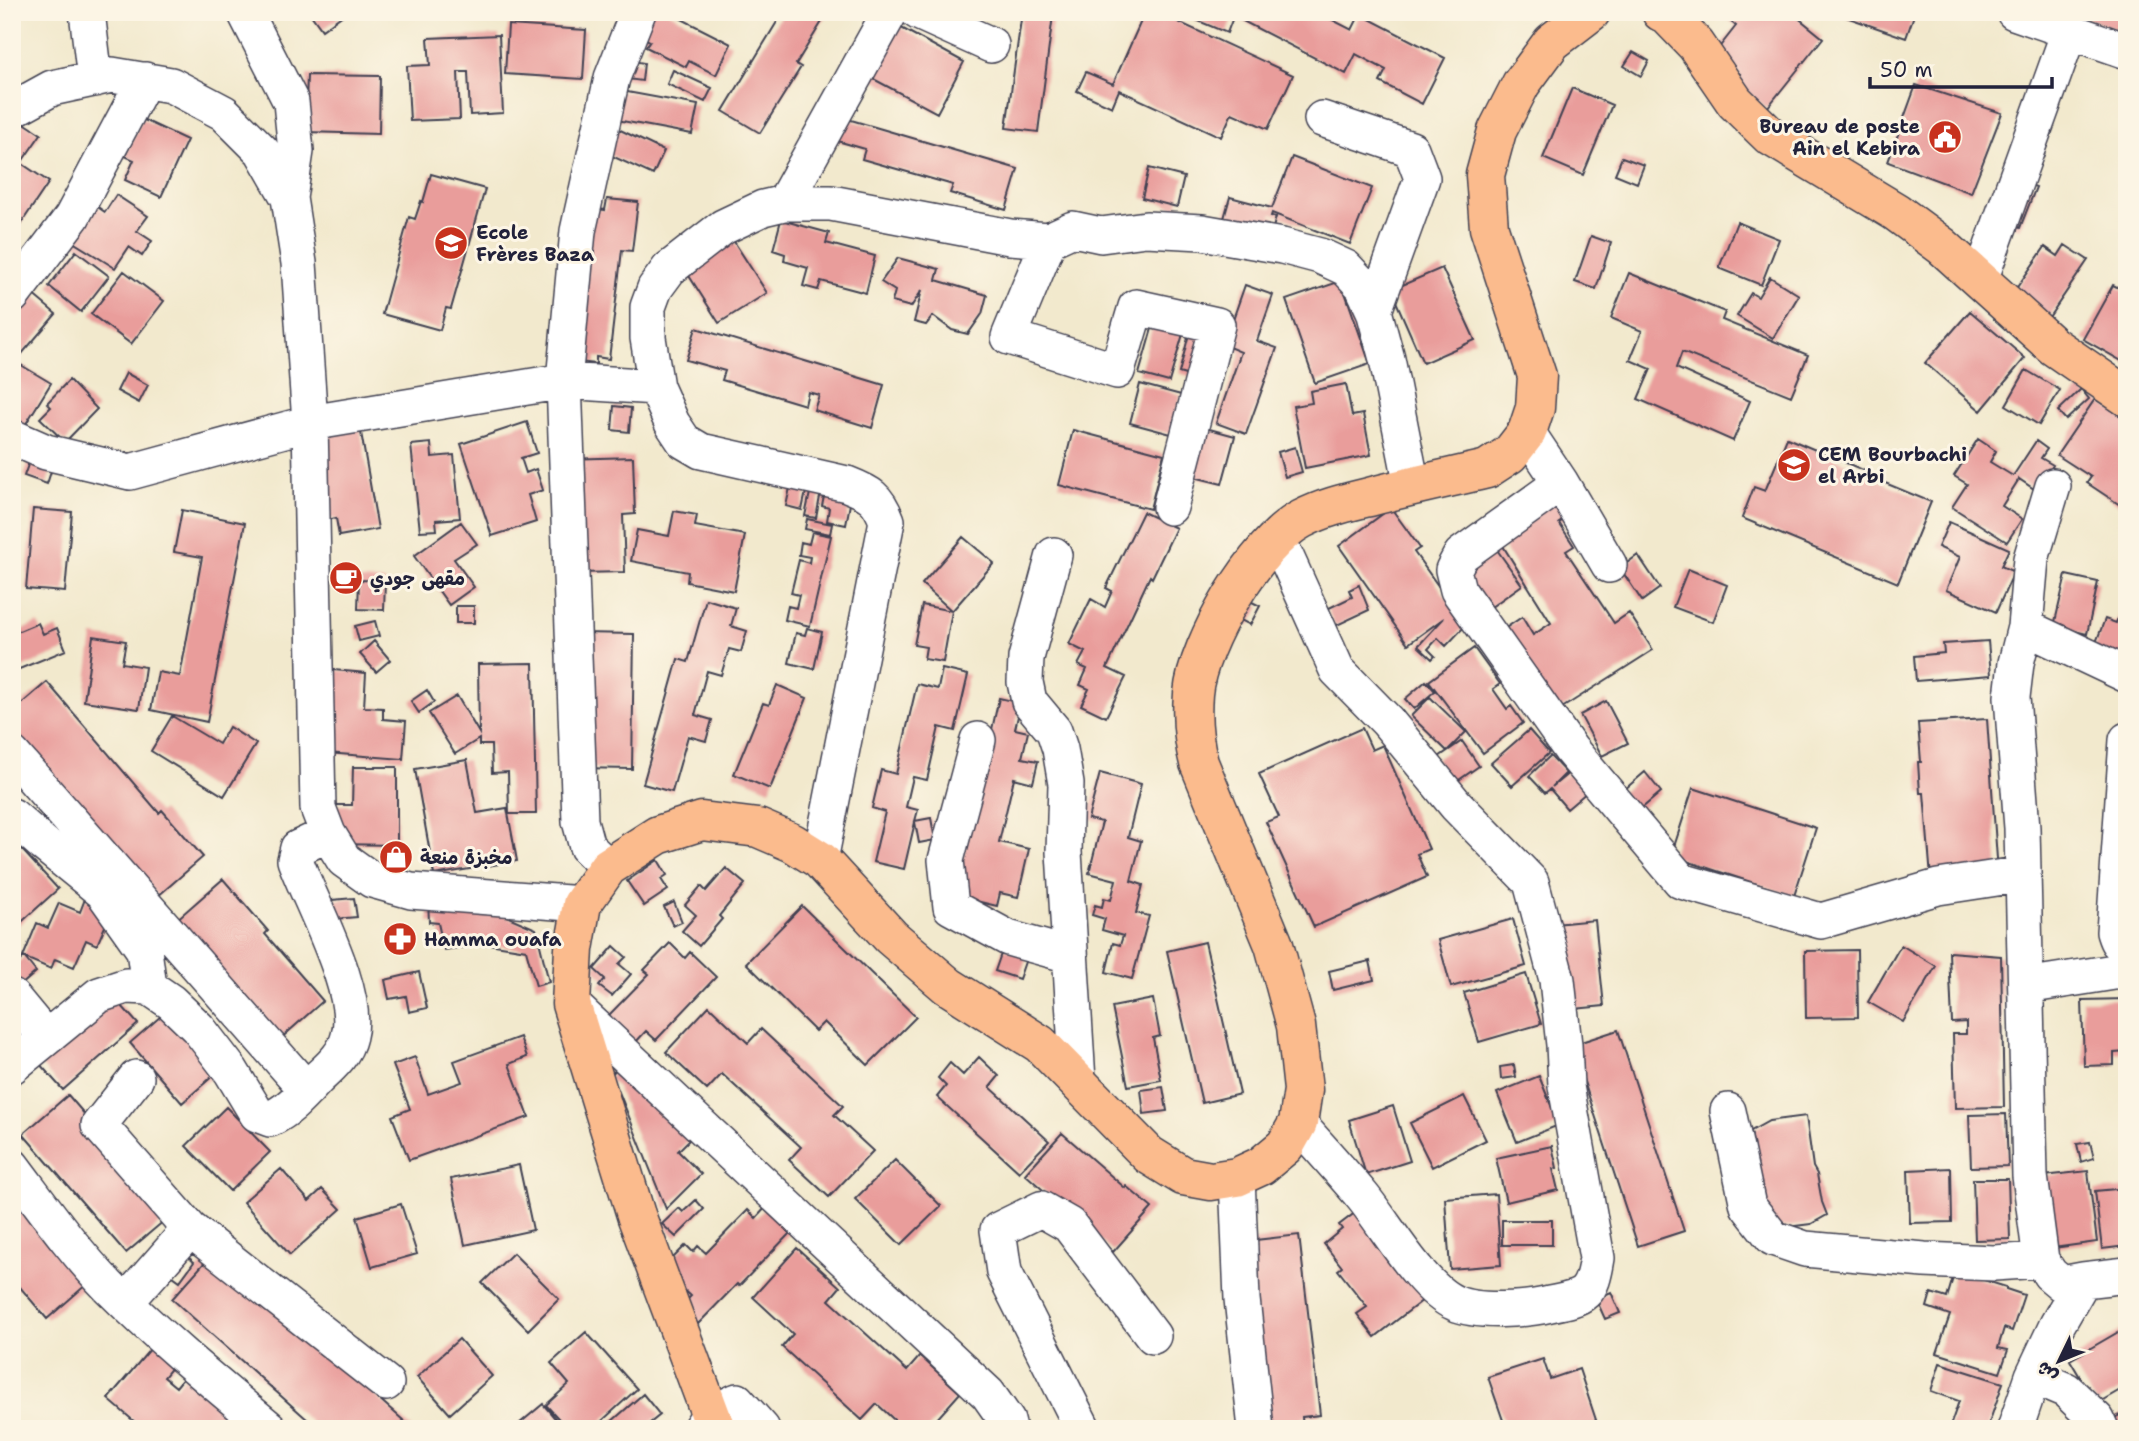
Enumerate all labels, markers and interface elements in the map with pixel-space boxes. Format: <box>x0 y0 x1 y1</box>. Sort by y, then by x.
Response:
scale bar <box>1870 46 2052 90</box>
text: 50 m <box>1880 56 1933 84</box>
place label: Bureau de poste Ain el Kebira <box>1759 114 1920 161</box>
public building icon: Bureau de poste Ain el Kebira <box>1926 118 1964 156</box>
place label: Ecole Frères Baza <box>476 220 594 267</box>
school or university icon: Ecole Frères Baza <box>432 224 470 262</box>
place label: CEM Bourbachi el Arbi <box>1818 442 1967 489</box>
school or university icon: CEM Bourbachi el Arbi <box>1775 446 1813 484</box>
cafe icon: مقهى جودي <box>327 559 365 597</box>
place label: مقهى جودي <box>370 566 465 593</box>
shop icon: مخبزة منعة <box>377 838 415 876</box>
place label: مخبزة منعة <box>420 845 512 870</box>
pharmacy icon: Hamma ouafa <box>381 920 419 958</box>
place label: Hamma ouafa <box>424 927 562 952</box>
north arrow <box>2024 1326 2094 1396</box>
text: ش <box>2031 1356 2063 1388</box>

